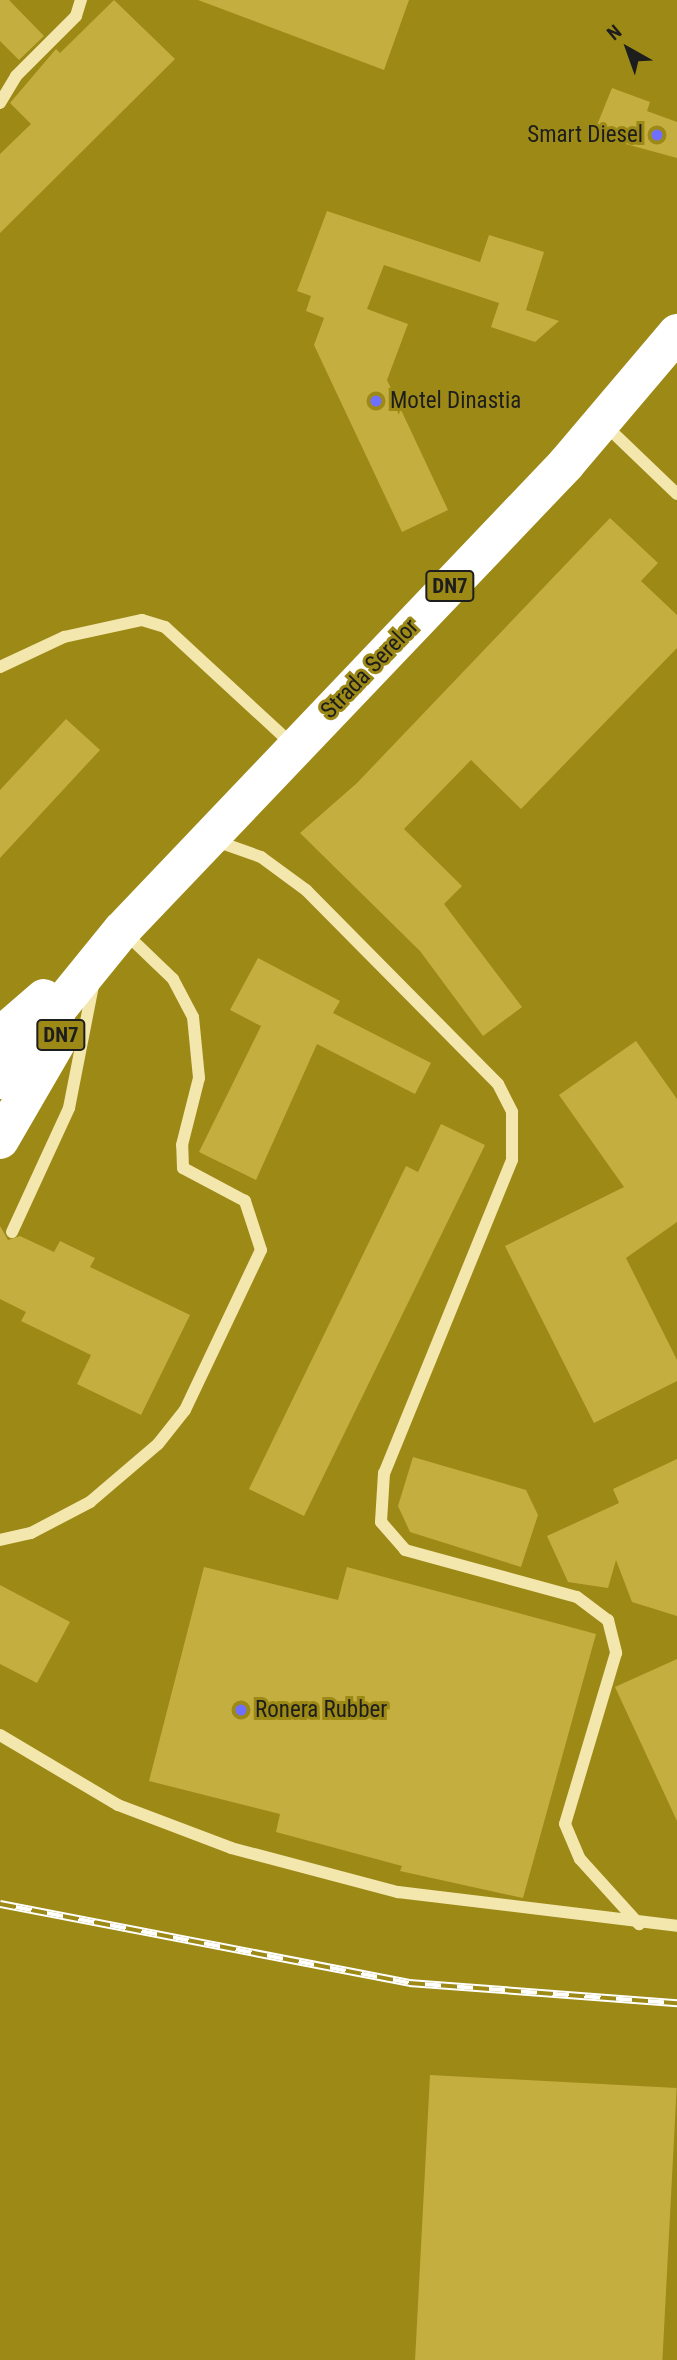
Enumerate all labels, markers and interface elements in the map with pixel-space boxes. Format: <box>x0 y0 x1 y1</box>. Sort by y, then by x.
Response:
north arrow <box>593 14 663 84</box>
text: N <box>602 20 626 45</box>
place label: Smart Diesel <box>527 121 643 149</box>
marker: Smart Diesel <box>649 127 665 143</box>
place label: Motel Dinastia <box>390 387 521 415</box>
marker: Motel Dinastia <box>368 393 384 409</box>
road number: DN7 <box>424 568 476 604</box>
street label: Strada Serelor <box>316 613 424 725</box>
road number: DN7 <box>35 1018 87 1052</box>
place label: Ronera Rubber <box>255 1696 387 1724</box>
marker: Ronera Rubber <box>233 1702 249 1718</box>

